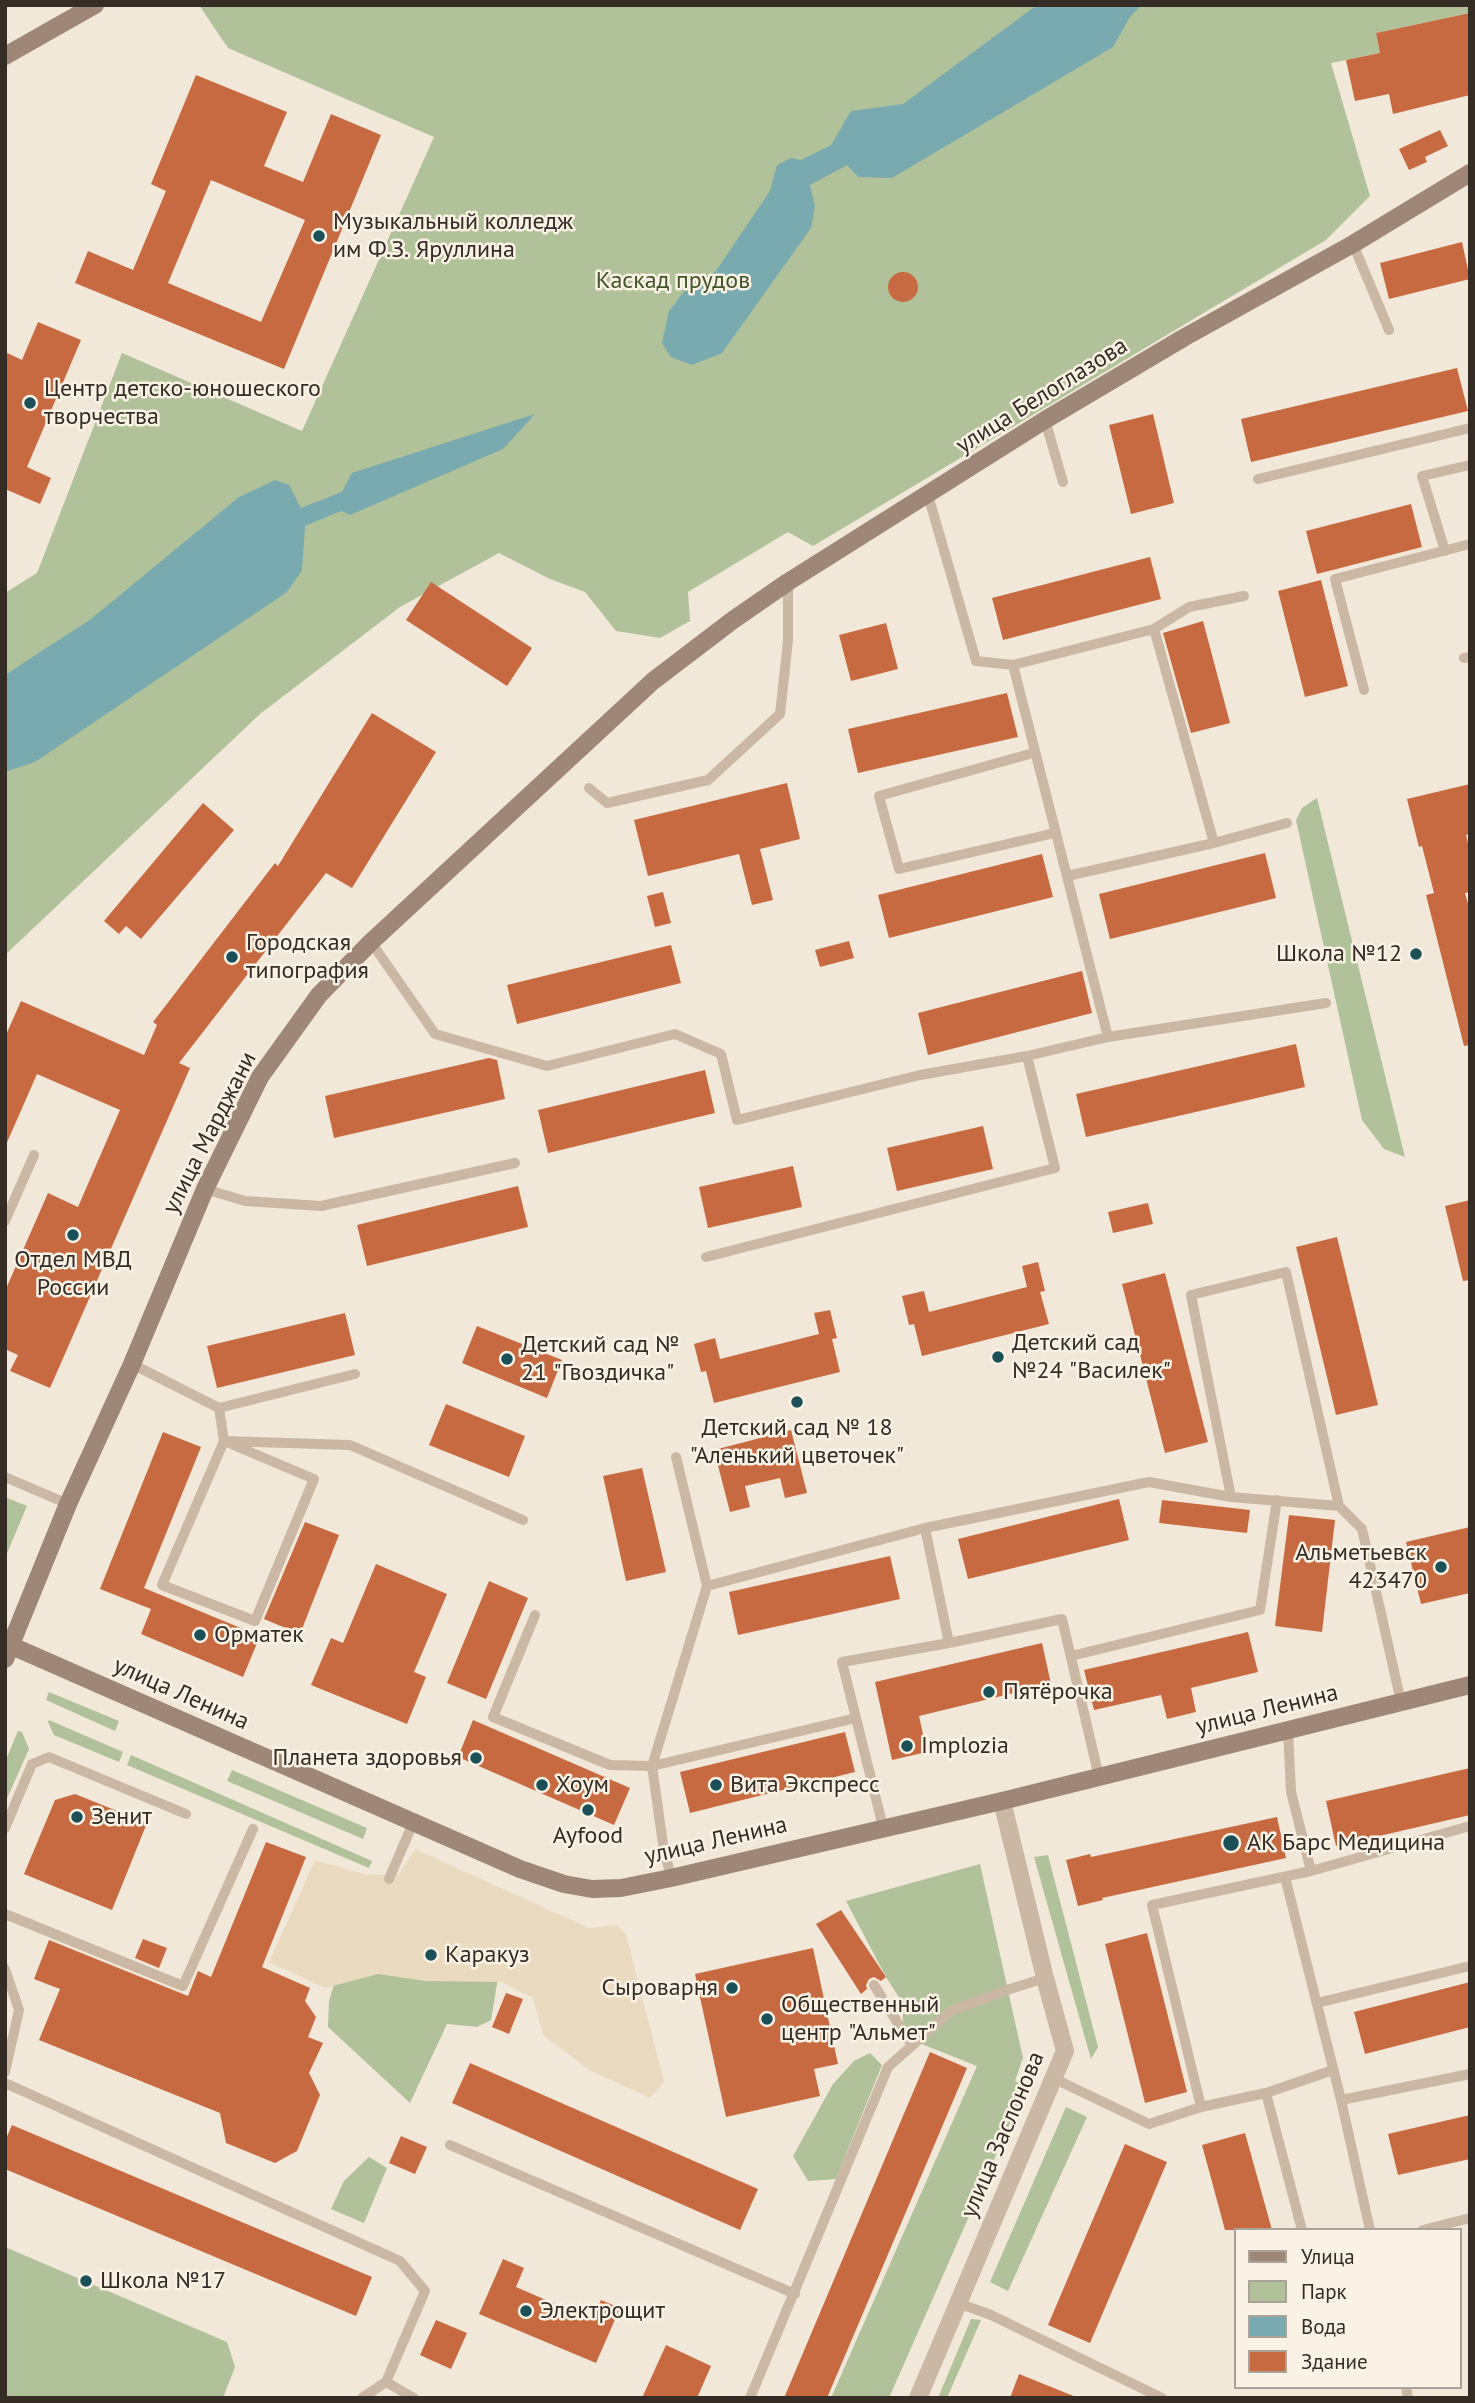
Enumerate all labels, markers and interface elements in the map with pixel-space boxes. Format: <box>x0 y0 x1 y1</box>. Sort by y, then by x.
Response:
place label: Музыкальный колледж им Ф.З. Яруллина <box>333 208 573 264</box>
marker: Музыкальный колледж им Ф.З. Яруллина <box>311 228 327 244</box>
park label: Каскад прудов <box>596 267 750 295</box>
street label: улица Белоглазова <box>951 332 1133 460</box>
place label: Центр детско-юношеского творчества <box>44 375 321 431</box>
marker: Центр детско-юношеского творчества <box>22 395 38 411</box>
place label: Городская типография <box>246 929 369 985</box>
place label: Школа №12 <box>1276 940 1402 968</box>
marker: Школа №12 <box>1408 946 1424 962</box>
marker: Городская типография <box>224 949 240 965</box>
street label: улица Марджани <box>157 1047 263 1219</box>
marker: Отдел МВД России <box>65 1227 81 1243</box>
place label: Отдел МВД России <box>14 1246 132 1302</box>
place label: Детский сад №24 "Василек" <box>1012 1329 1171 1385</box>
place label: Детский сад № 21 "Гвоздичка" <box>521 1331 679 1387</box>
marker: Детский сад №24 "Василек" <box>990 1349 1006 1365</box>
marker: Детский сад № 21 "Гвоздичка" <box>499 1351 515 1367</box>
marker: Детский сад № 18 "Аленький цветочек" <box>789 1394 805 1410</box>
place label: Детский сад № 18 "Аленький цветочек" <box>690 1414 904 1470</box>
place label: Альметьевск 423470 <box>1295 1539 1427 1595</box>
marker: Альметьевск 423470 <box>1433 1559 1449 1575</box>
place label: Орматек <box>214 1621 304 1649</box>
marker: Орматек <box>192 1627 208 1643</box>
street label: улица Ленина <box>109 1651 253 1737</box>
place label: Пятёрочка <box>1003 1678 1113 1706</box>
street label: улица Ленина <box>1193 1678 1341 1742</box>
marker: Пятёрочка <box>981 1684 997 1700</box>
place label: Implozia <box>921 1732 1009 1760</box>
marker: Implozia <box>899 1738 915 1754</box>
place label: Планета здоровья <box>272 1744 462 1772</box>
marker: Планета здоровья <box>468 1750 484 1766</box>
place label: Хоум <box>556 1771 609 1799</box>
place label: Вита Экспресс <box>730 1771 880 1799</box>
marker: Хоум <box>534 1777 550 1793</box>
marker: Вита Экспресс <box>708 1777 724 1793</box>
marker: Ayfood <box>580 1802 596 1818</box>
place label: Зенит <box>91 1803 152 1831</box>
marker: Зенит <box>69 1809 85 1825</box>
street label: улица Ленина <box>642 1811 790 1871</box>
place label: Ayfood <box>553 1822 623 1850</box>
place label: АК Барс Медицина <box>1247 1829 1445 1857</box>
marker: АК Барс Медицина <box>1221 1833 1241 1853</box>
place label: Каракуз <box>445 1941 530 1969</box>
marker: Каракуз <box>423 1947 439 1963</box>
place label: Сыроварня <box>601 1974 718 2002</box>
marker: Сыроварня <box>724 1980 740 1996</box>
place label: Общественный центр "Альмет" <box>781 1991 939 2047</box>
marker: Общественный центр "Альмет" <box>759 2011 775 2027</box>
street label: улица Заслонова <box>955 2048 1051 2222</box>
legend <box>1234 2228 1461 2389</box>
text: Улица <box>1301 2243 1355 2270</box>
place label: Школа №17 <box>100 2267 226 2295</box>
marker: Школа №17 <box>78 2273 94 2289</box>
text: Парк <box>1301 2278 1347 2305</box>
place label: Электрощит <box>540 2297 665 2325</box>
marker: Электрощит <box>518 2303 534 2319</box>
text: Вода <box>1301 2313 1346 2340</box>
text: Здание <box>1301 2348 1368 2375</box>

